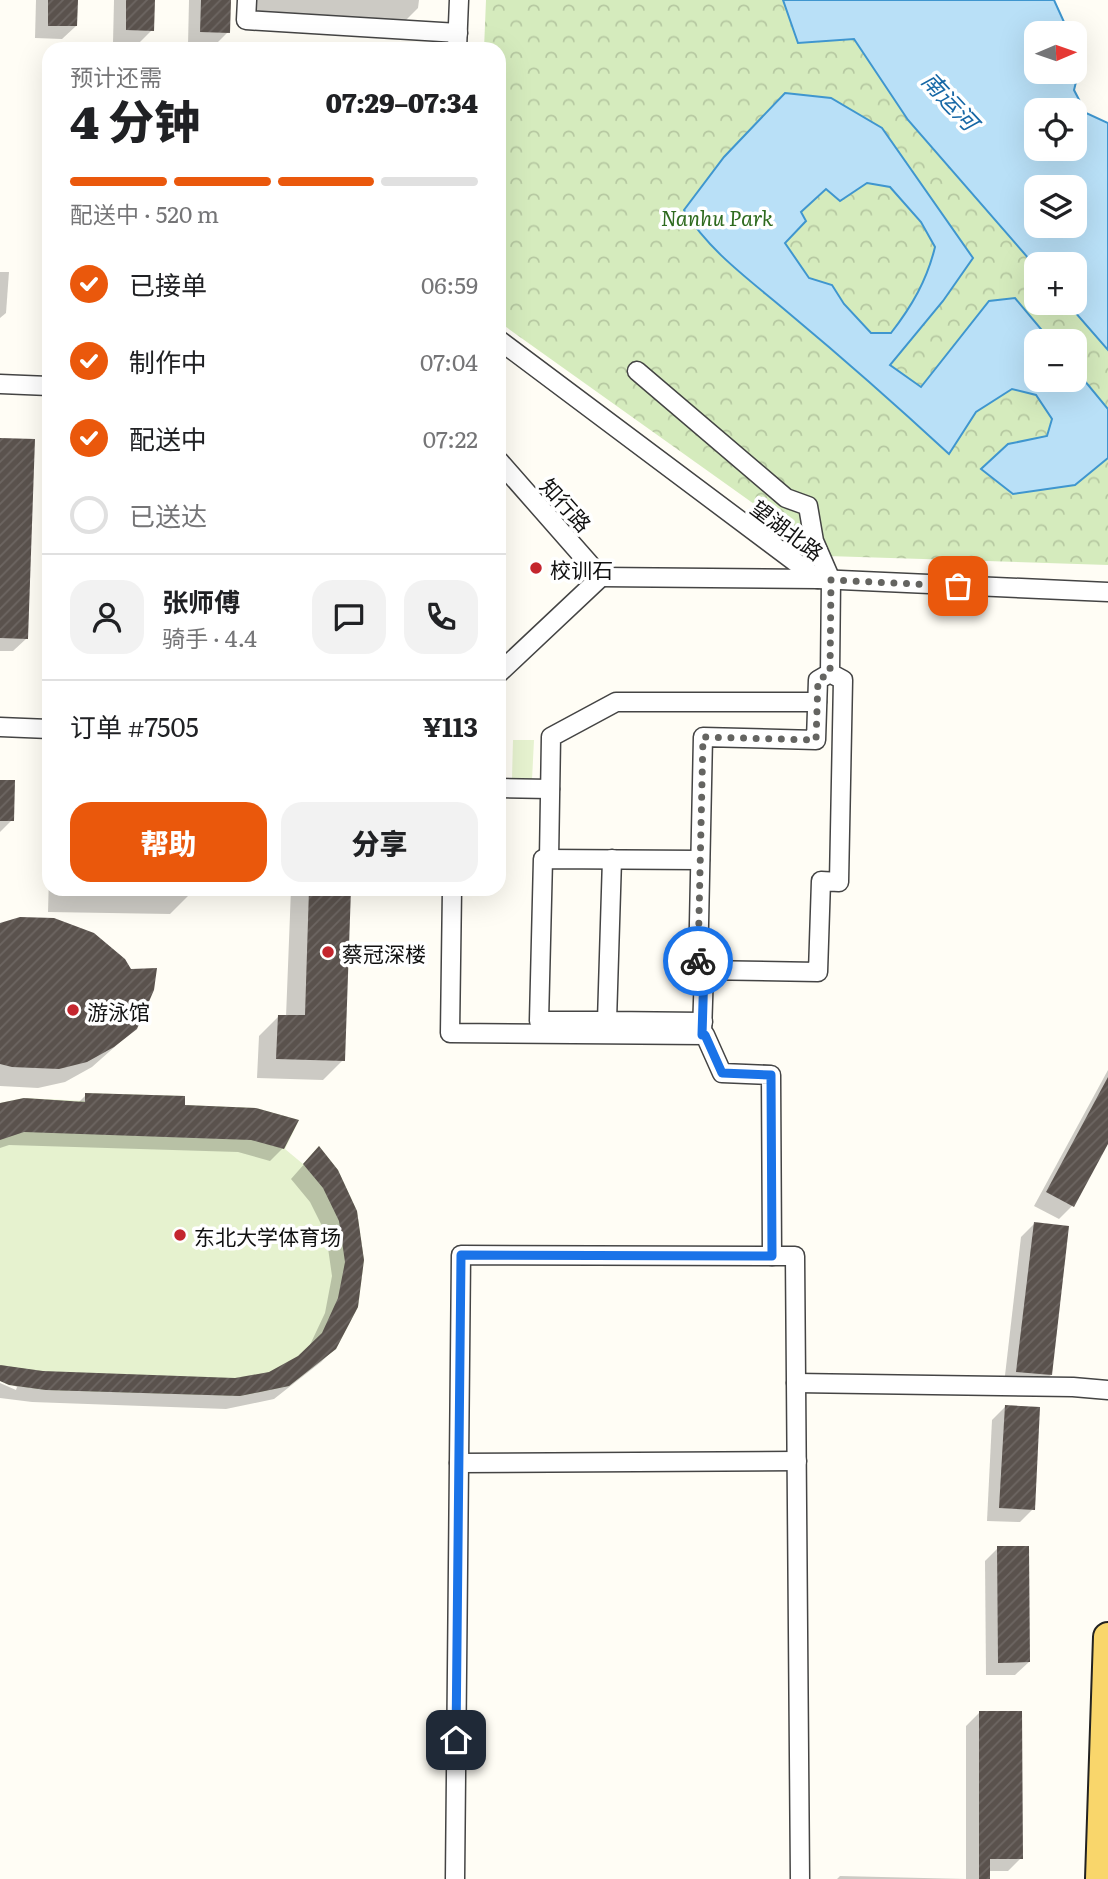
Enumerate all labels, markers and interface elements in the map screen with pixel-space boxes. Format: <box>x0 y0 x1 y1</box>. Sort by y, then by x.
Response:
north arrow <box>1024 21 1087 84</box>
map controls <box>1024 21 1087 392</box>
text: 预计还需 <box>70 59 162 93</box>
water label: 南运河 <box>915 63 990 140</box>
text: 07:29–07:34 <box>326 82 478 121</box>
text: 4 分钟 <box>70 85 200 153</box>
button: locate <box>1024 98 1087 161</box>
button: layers <box>1024 175 1087 238</box>
text: 配送中 · 520 m <box>70 196 219 230</box>
park label: Nanhu Park <box>661 201 774 232</box>
button: + <box>1024 252 1087 315</box>
text: 已接单 <box>129 264 207 303</box>
icon: check <box>70 265 108 303</box>
text: 06:59 <box>421 267 478 301</box>
button: − <box>1024 329 1087 392</box>
text: 制作中 <box>129 341 207 380</box>
icon: check <box>70 342 108 380</box>
text: 07:04 <box>420 344 478 378</box>
text: 配送中 <box>129 418 207 457</box>
icon: check <box>70 419 108 457</box>
text: 07:22 <box>423 421 478 455</box>
street label: 知行路 <box>534 470 600 538</box>
street label: 望湖北路 <box>745 491 831 567</box>
text: 已送达 <box>129 495 207 534</box>
place label: 校训石 <box>550 553 613 584</box>
pin <box>928 556 988 616</box>
marker: 校训石 <box>528 560 544 576</box>
icon: bag <box>939 567 977 605</box>
button: person <box>70 580 144 654</box>
button: chat <box>312 580 386 654</box>
button: phone <box>404 580 478 654</box>
text: 张师傅 <box>162 581 240 620</box>
text: 骑手 · 4.4 <box>162 620 257 654</box>
text: 订单 #7505 <box>70 706 199 745</box>
text: ¥113 <box>423 706 478 745</box>
button: 帮助 <box>70 802 267 882</box>
button: 分享 <box>281 802 478 882</box>
courier <box>663 926 733 996</box>
place label: 蔡冠深楼 <box>342 937 426 968</box>
icon: bike <box>679 942 717 980</box>
marker: 蔡冠深楼 <box>320 944 336 960</box>
place label: 游泳馆 <box>87 995 150 1026</box>
marker: 游泳馆 <box>65 1002 81 1018</box>
place label: 东北大学体育场 <box>194 1220 341 1251</box>
marker: 东北大学体育场 <box>172 1227 188 1243</box>
pin <box>426 1710 486 1770</box>
icon: home <box>437 1721 475 1759</box>

